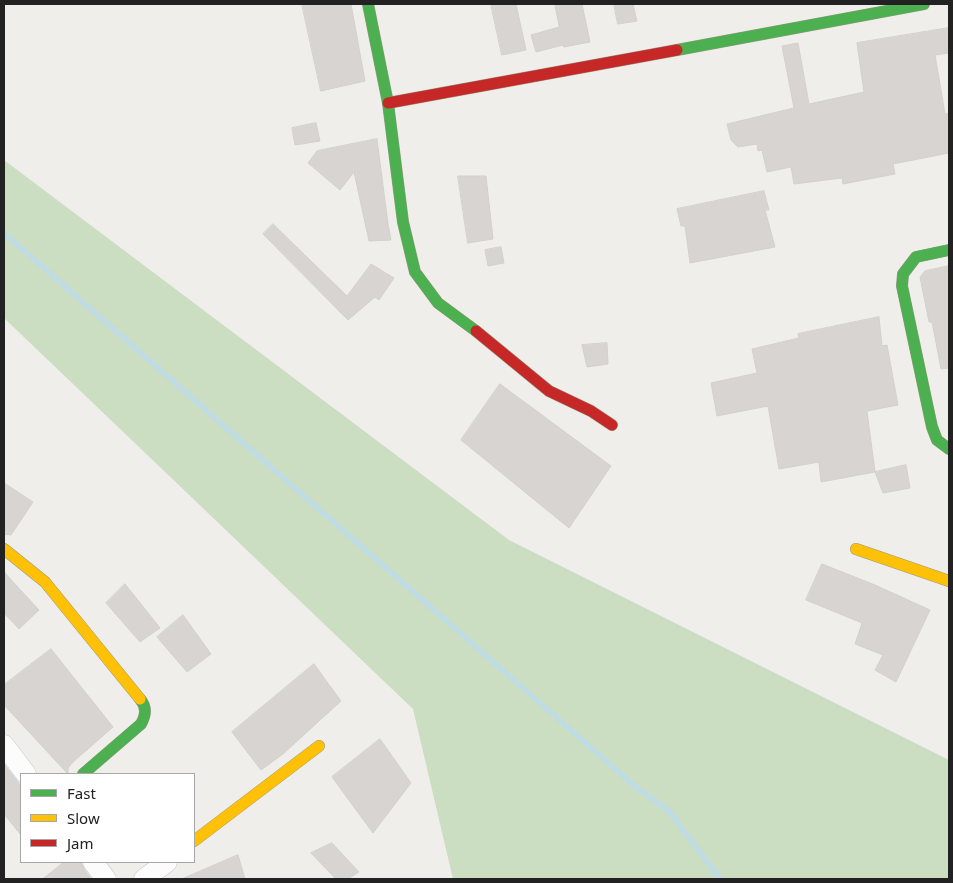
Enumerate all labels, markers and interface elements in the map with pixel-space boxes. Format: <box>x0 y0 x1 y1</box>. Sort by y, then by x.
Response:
legend <box>20 773 195 863</box>
text: Fast <box>67 783 96 803</box>
text: Slow <box>67 808 100 828</box>
text: Jam <box>67 833 94 853</box>

